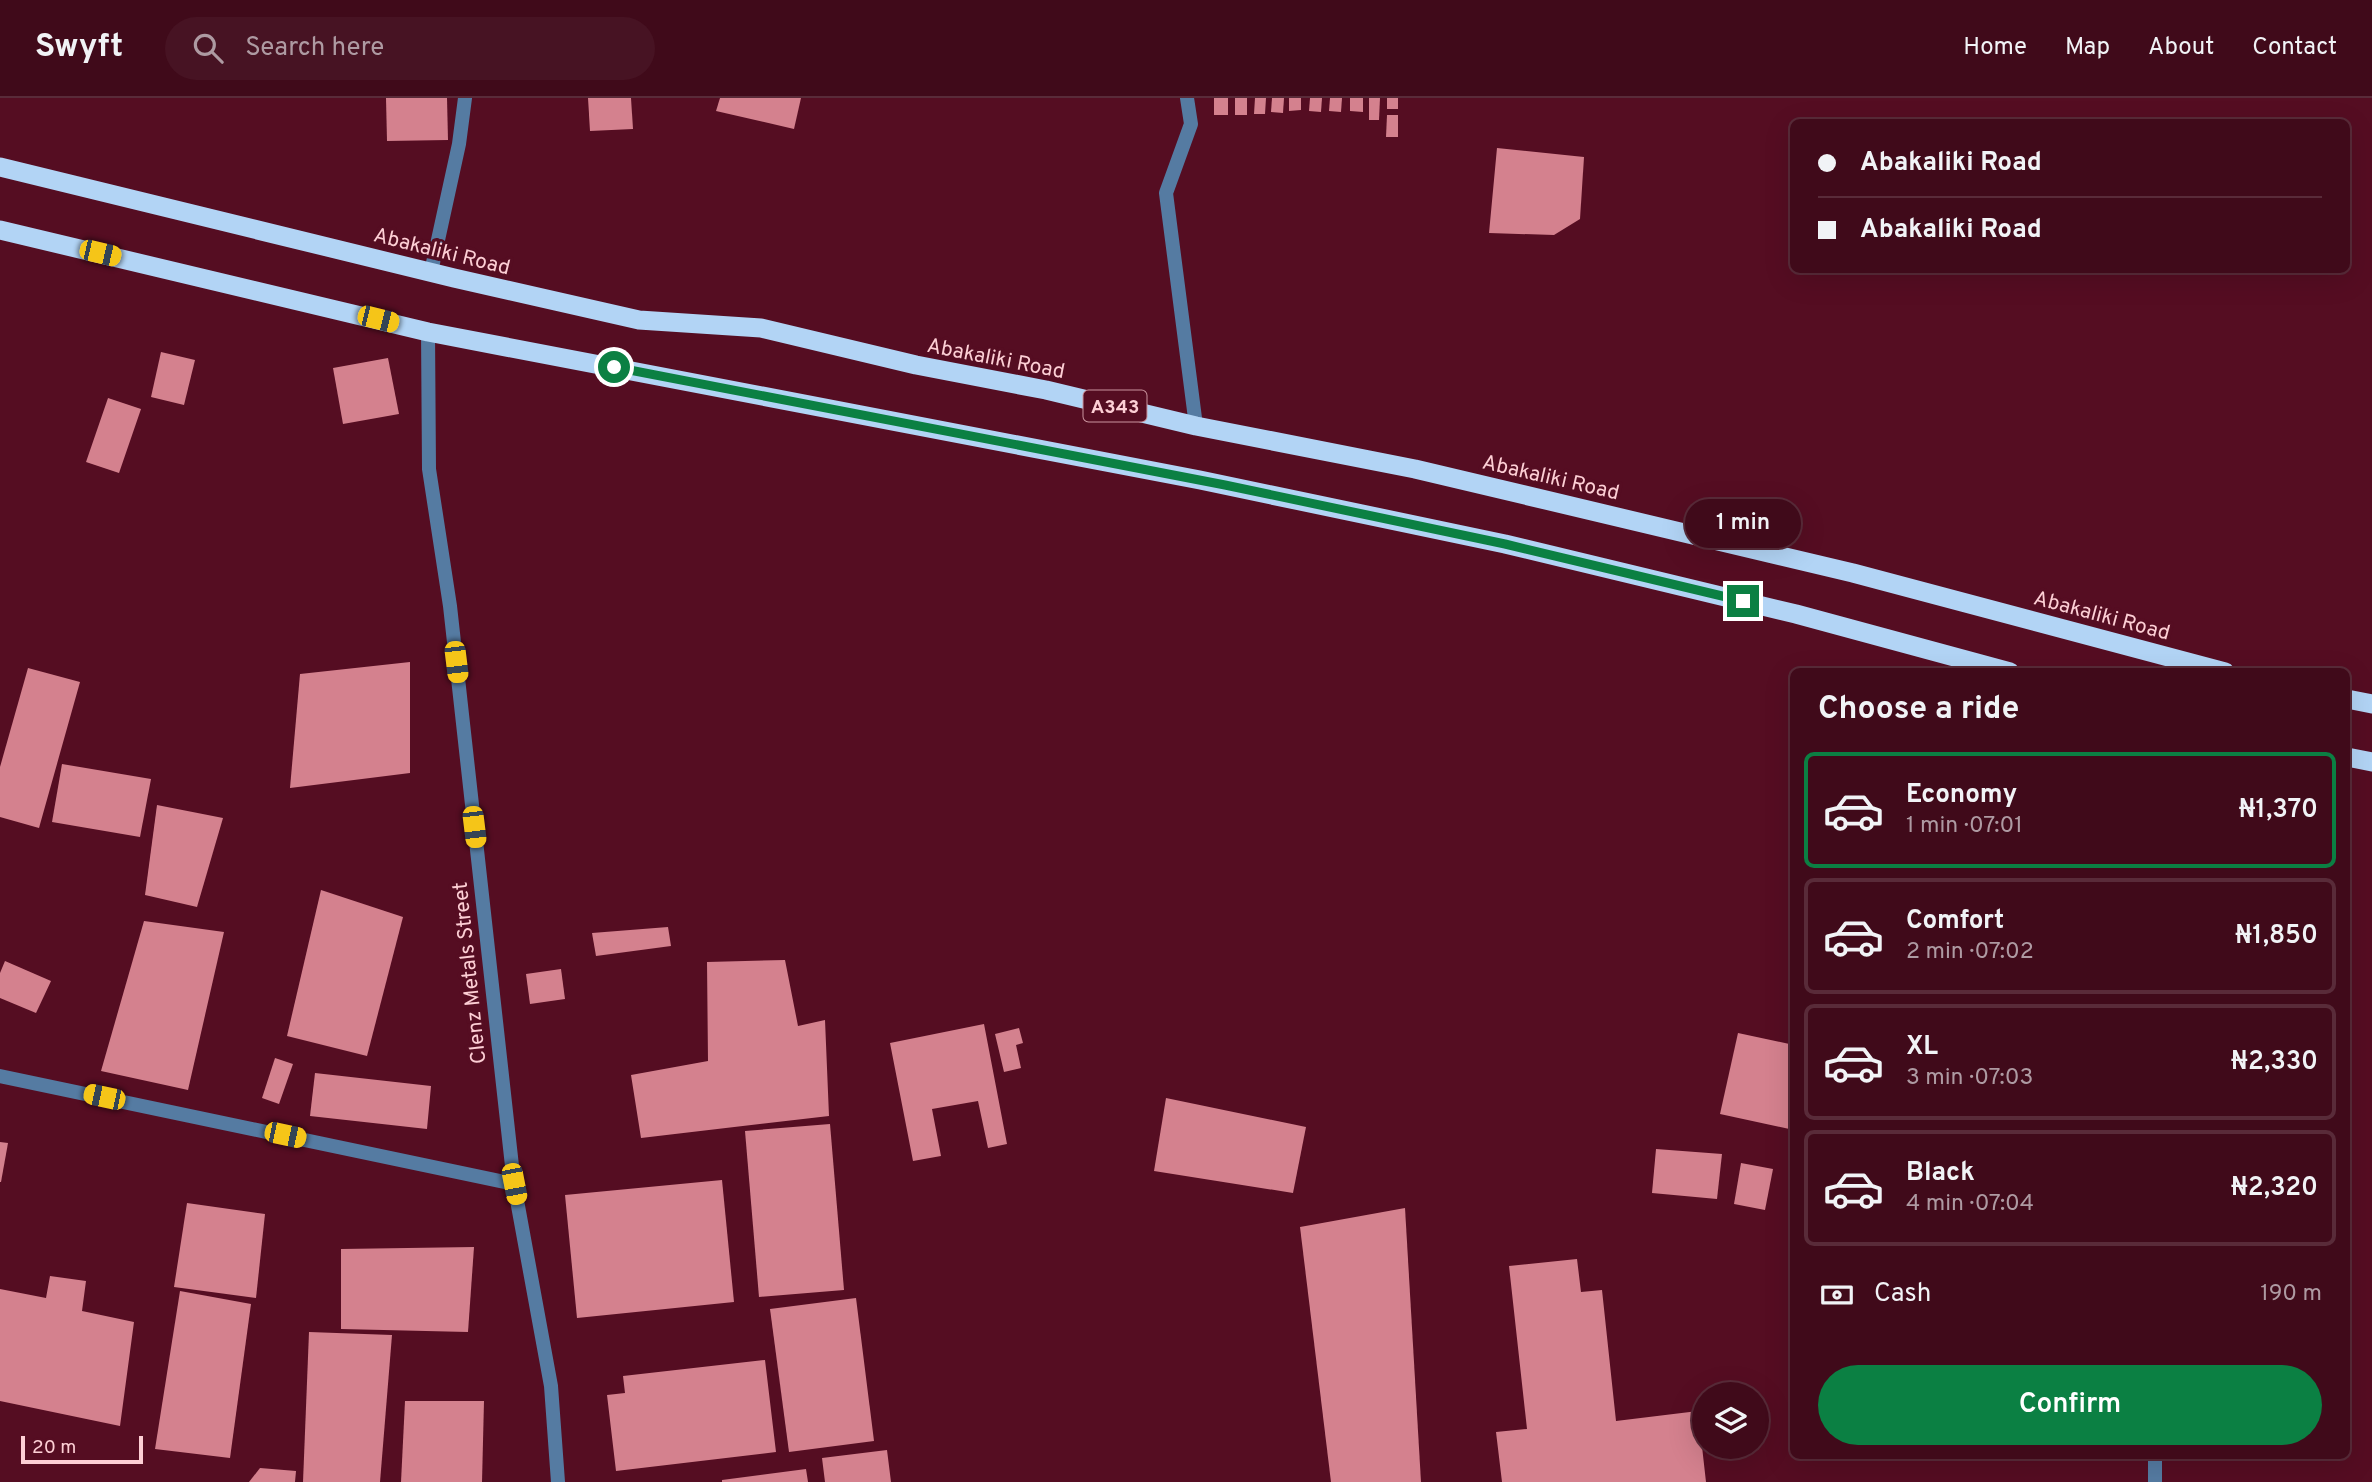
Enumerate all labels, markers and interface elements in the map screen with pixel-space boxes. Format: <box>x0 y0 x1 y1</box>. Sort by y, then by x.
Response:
search box <box>165 17 655 80</box>
text: Swyft <box>35 27 123 69</box>
icon: search <box>189 29 227 67</box>
text: Search here <box>245 32 384 65</box>
text: Home <box>1963 33 2027 63</box>
text: Map <box>2065 33 2110 63</box>
text: About <box>2148 33 2214 63</box>
text: Contact <box>2252 33 2337 63</box>
text: Abakaliki Road <box>1860 147 2042 180</box>
text: Abakaliki Road <box>1860 214 2042 247</box>
street label: Abakaliki Road <box>370 222 513 282</box>
car <box>78 238 123 268</box>
car <box>356 304 401 334</box>
street label: Abakaliki Road <box>924 333 1067 386</box>
route start <box>598 351 630 383</box>
road number: A343 <box>1084 390 1146 422</box>
street label: Abakaliki Road <box>1479 450 1622 507</box>
callout: 1 min <box>1685 500 1801 548</box>
text: 1 min <box>1716 509 1770 538</box>
route end <box>1727 585 1759 617</box>
street label: Abakaliki Road <box>2031 585 2173 648</box>
car <box>444 640 469 684</box>
text: Choose a ride <box>1818 690 2019 730</box>
icon: car <box>1822 779 1885 842</box>
text: Economy <box>1906 779 2017 812</box>
text: ₦1,370 <box>2238 794 2318 827</box>
car <box>462 805 487 849</box>
text: 1 min · 07:01 <box>1906 812 2023 841</box>
street label: Clenz Metals Street <box>448 881 493 1065</box>
icon: car <box>1822 905 1885 968</box>
text: Comfort <box>1906 905 2004 938</box>
text: ₦1,850 <box>2235 920 2318 953</box>
text: 2 min · 07:02 <box>1906 938 2034 967</box>
icon: car <box>1822 1031 1885 1094</box>
text: XL <box>1906 1031 1938 1064</box>
text: ₦2,330 <box>2231 1046 2318 1079</box>
text: 3 min · 07:03 <box>1906 1064 2033 1093</box>
car <box>82 1082 127 1112</box>
car <box>263 1120 308 1150</box>
icon: car <box>1822 1157 1885 1220</box>
text: Black <box>1906 1157 1975 1190</box>
car <box>500 1161 529 1207</box>
text: ₦2,320 <box>2231 1172 2318 1205</box>
text: 4 min · 07:04 <box>1906 1190 2034 1219</box>
icon: cash <box>1818 1276 1856 1314</box>
text: Cash <box>1874 1278 1931 1311</box>
text: 190 m <box>2260 1280 2322 1309</box>
button: Confirm <box>1818 1365 2322 1445</box>
map controls <box>1692 1382 1769 1459</box>
button: layers <box>1692 1382 1769 1459</box>
scale bar <box>21 1433 144 1465</box>
text: 20 m <box>32 1436 76 1460</box>

